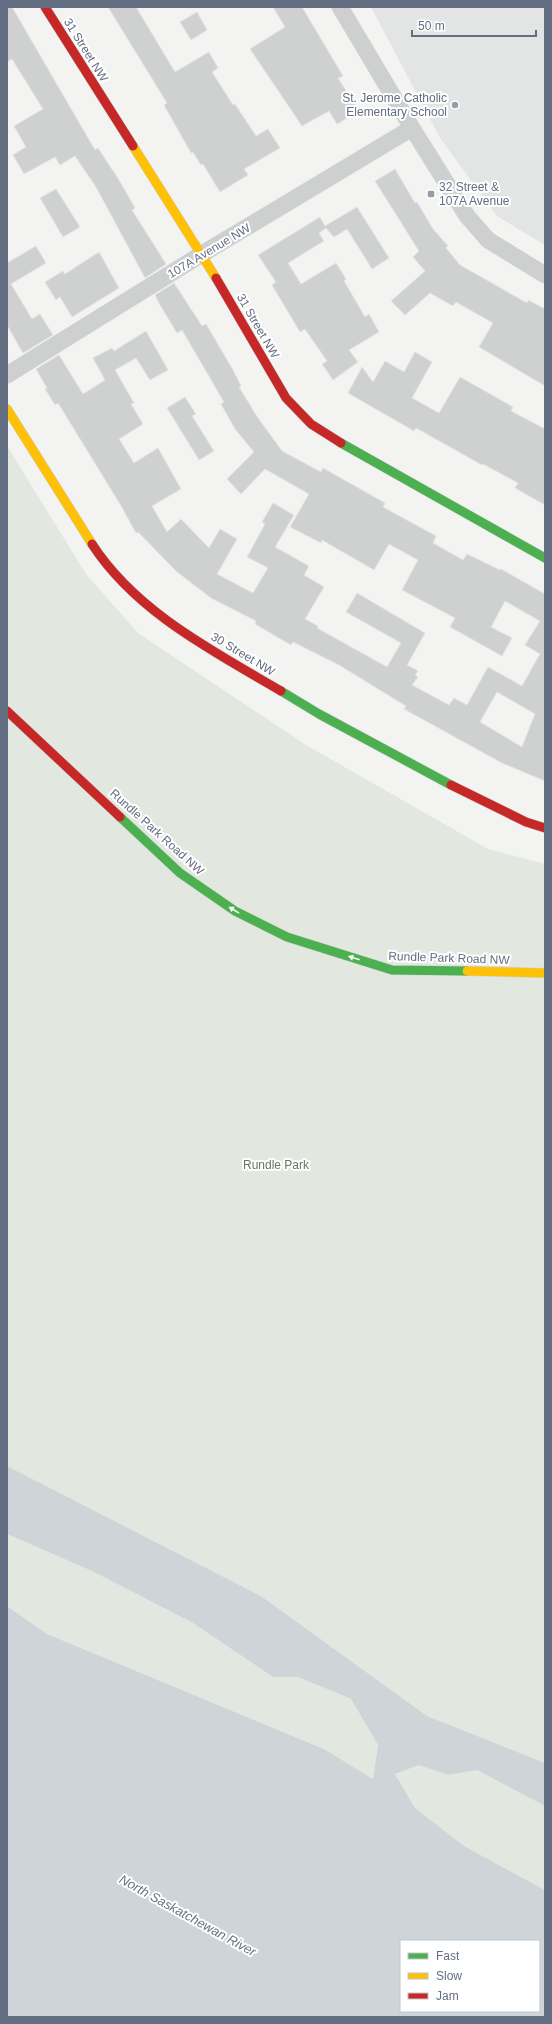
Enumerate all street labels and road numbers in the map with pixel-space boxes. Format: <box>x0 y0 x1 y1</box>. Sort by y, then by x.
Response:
street label: 31 Street NW <box>61 16 111 85</box>
street label: 107A Avenue NW <box>165 220 253 281</box>
street label: 31 Street NW <box>234 291 282 361</box>
street label: 30 Street NW <box>209 629 278 679</box>
street label: Rundle Park Road NW <box>107 786 207 878</box>
street label: Rundle Park Road NW <box>388 949 511 967</box>

